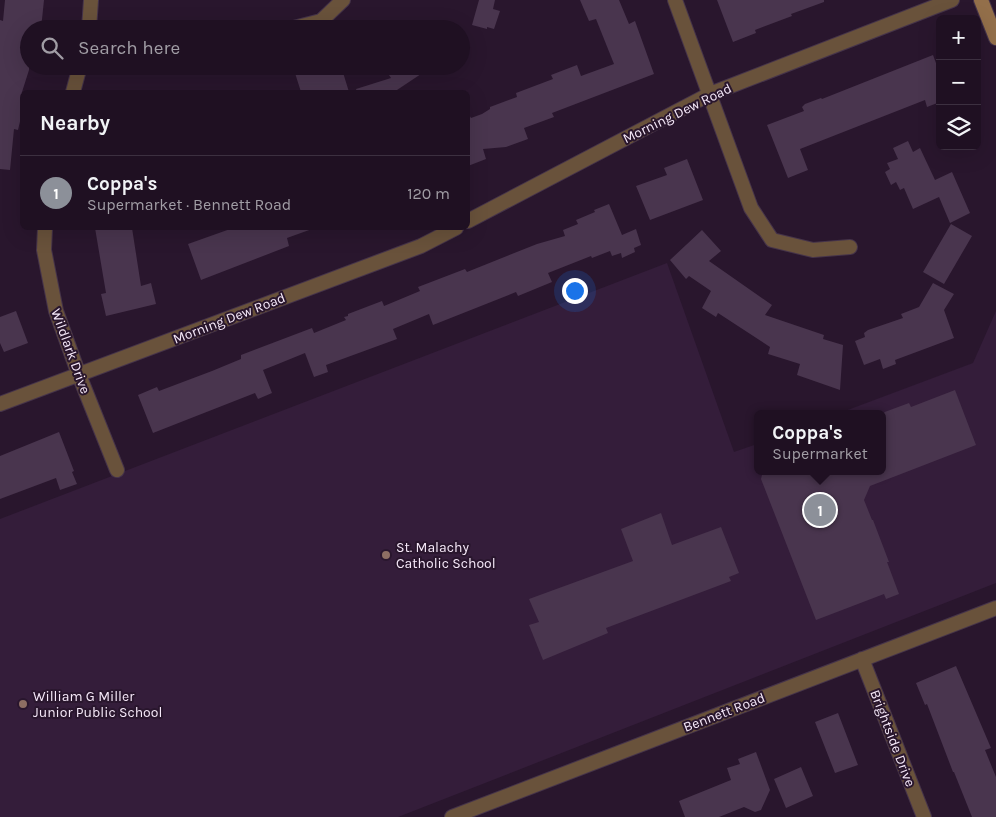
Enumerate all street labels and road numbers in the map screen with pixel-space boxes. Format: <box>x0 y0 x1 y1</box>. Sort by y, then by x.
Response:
street label: Morning Dew Road <box>620 80 734 147</box>
street label: Morning Dew Road <box>171 289 288 348</box>
street label: Wildlark Drive <box>47 306 94 396</box>
street label: Brightside Drive <box>866 687 919 789</box>
street label: Bennett Road <box>681 689 767 736</box>

